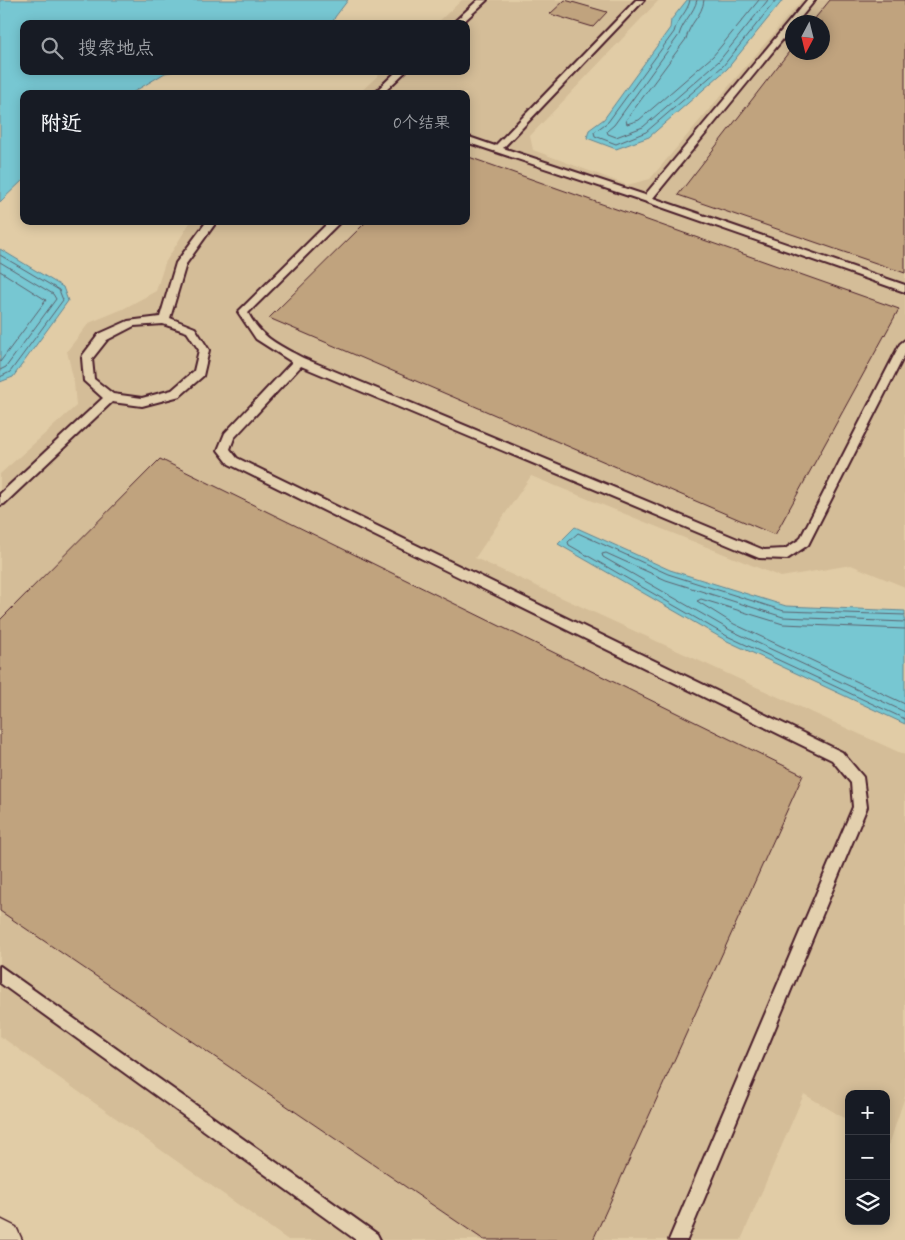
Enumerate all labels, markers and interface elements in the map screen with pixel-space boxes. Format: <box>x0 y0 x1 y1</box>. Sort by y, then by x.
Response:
north arrow <box>785 15 830 60</box>
search box <box>20 20 470 75</box>
icon: search <box>38 34 66 62</box>
text: 搜索地点 <box>78 36 154 61</box>
text: 附近 <box>40 110 82 138</box>
text: 0个结果 <box>393 113 450 134</box>
map controls <box>845 1090 890 1225</box>
button: + <box>845 1090 890 1135</box>
button: − <box>845 1135 890 1180</box>
button: layers <box>845 1180 890 1225</box>

